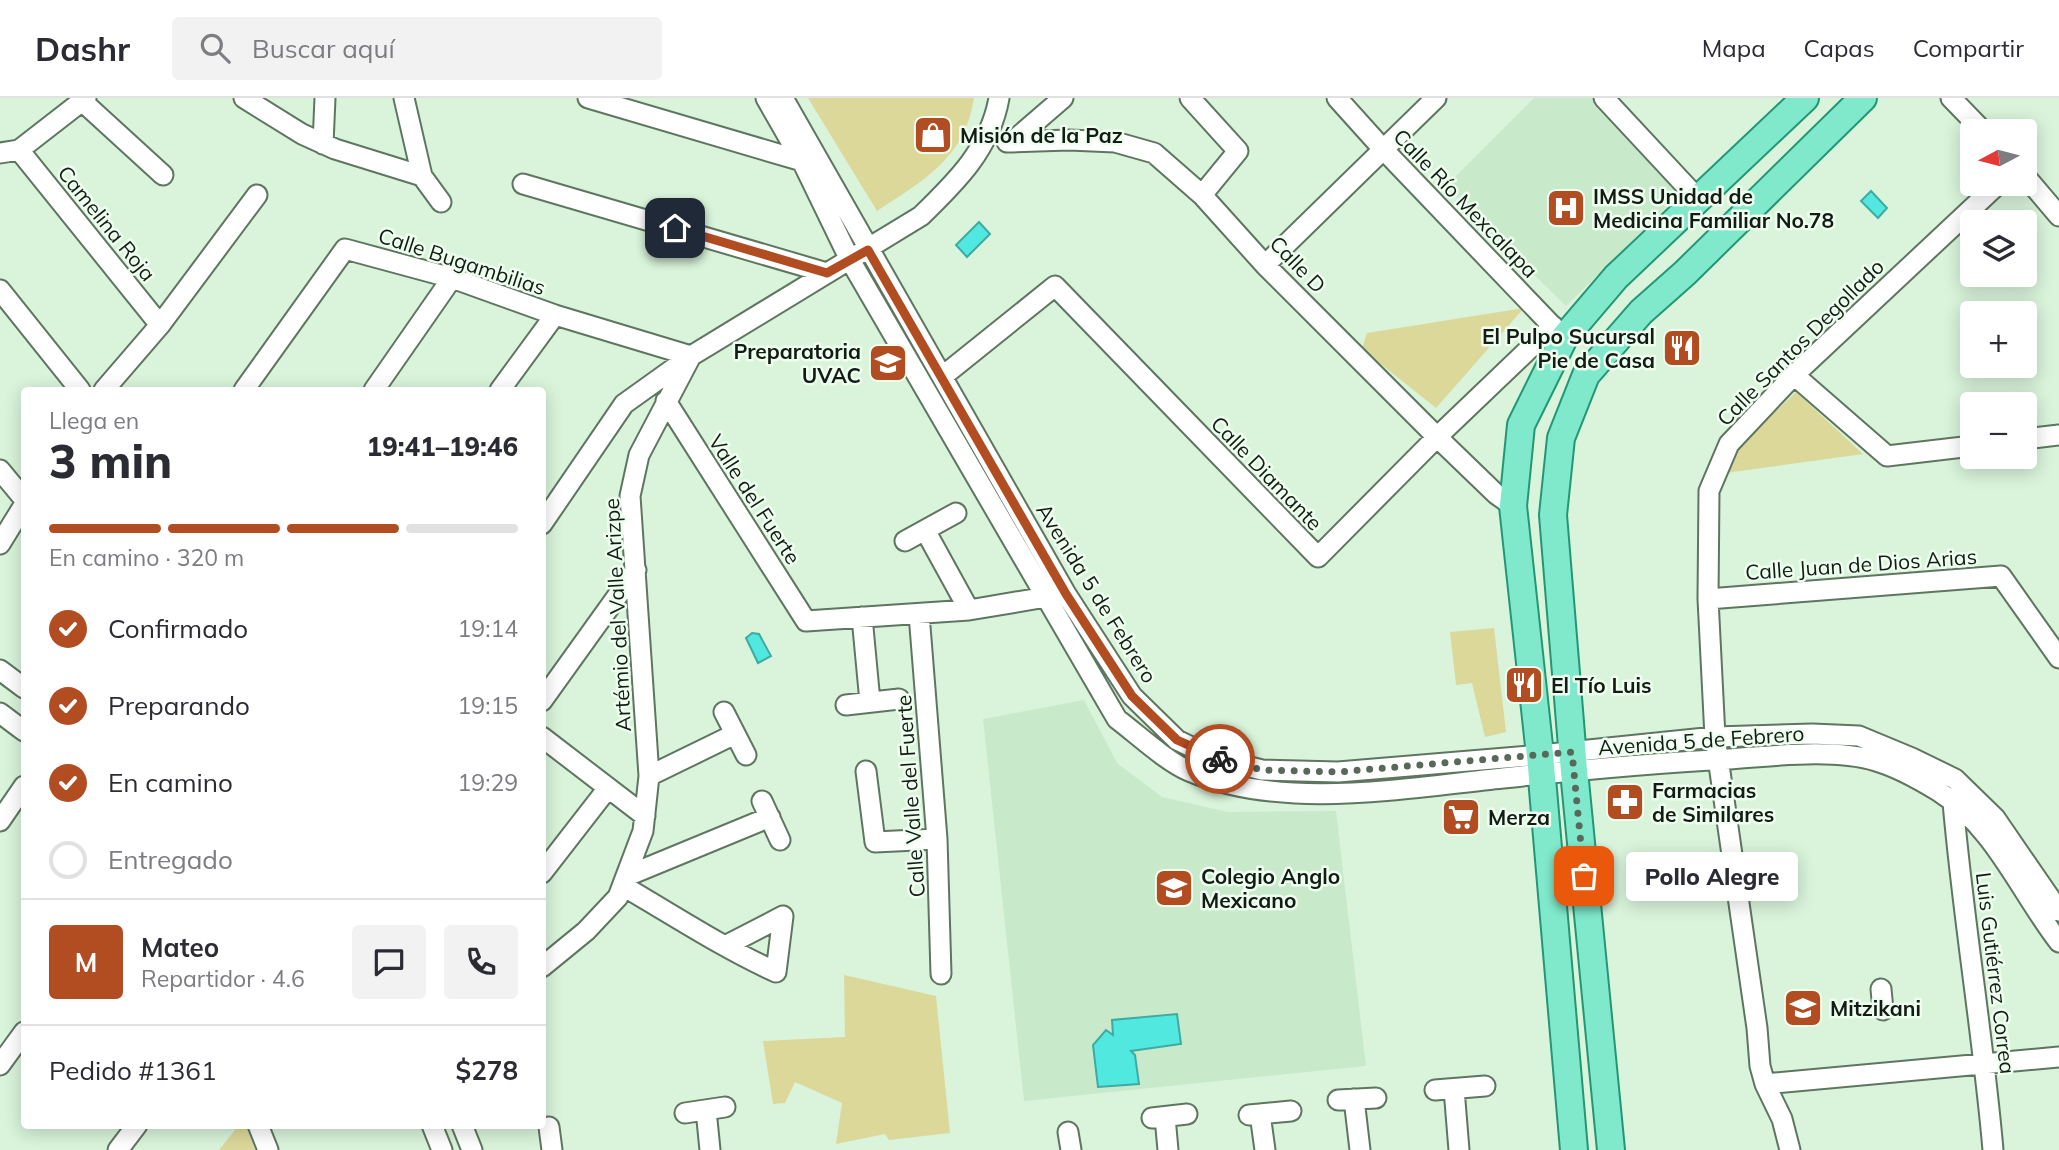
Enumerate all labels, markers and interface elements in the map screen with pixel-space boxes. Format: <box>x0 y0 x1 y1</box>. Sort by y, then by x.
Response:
search box <box>172 17 662 80</box>
text: Dashr <box>35 28 130 69</box>
icon: search <box>196 29 234 67</box>
text: Buscar aquí <box>252 32 395 65</box>
text: Mapa <box>1702 33 1766 63</box>
text: Capas <box>1804 33 1875 63</box>
text: Compartir <box>1913 33 2024 63</box>
shop icon: Misión de la Paz <box>912 114 954 156</box>
north arrow <box>1960 119 2037 196</box>
map controls <box>1960 119 2037 469</box>
place label: Misión de la Paz <box>960 122 1123 148</box>
street label: Calle Río Mexcalapa <box>1388 123 1544 283</box>
street label: Camelina Roja <box>53 160 161 286</box>
place label: IMSS Unidad de Medicina Familiar No.78 <box>1593 183 1834 233</box>
hospital icon: IMSS Unidad de Medicina Familiar No.78 <box>1545 187 1587 229</box>
pin <box>645 198 705 258</box>
icon: home <box>656 209 694 247</box>
button: layers <box>1960 210 2037 287</box>
street label: Calle Bugambilias <box>375 222 549 300</box>
street label: Calle D <box>1265 230 1331 298</box>
street label: Calle Santos Degollado <box>1711 253 1889 431</box>
button: + <box>1960 301 2037 378</box>
place label: El Pulpo Sucursal Pie de Casa <box>1482 323 1655 373</box>
restaurant icon: El Pulpo Sucursal Pie de Casa <box>1661 327 1703 369</box>
place label: Preparatoria UVAC <box>733 338 861 388</box>
school or university icon: Preparatoria UVAC <box>867 342 909 384</box>
button: − <box>1960 392 2037 469</box>
text: Llega en <box>49 406 139 435</box>
street label: Calle Diamante <box>1206 410 1328 536</box>
street label: Valle del Fuerte <box>703 429 807 569</box>
text: 19:41–19:46 <box>367 430 518 463</box>
text: 3 min <box>49 432 172 490</box>
street label: Artémio del Valle Arizpe <box>598 498 636 732</box>
street label: Avenida 5 de Febrero <box>1031 498 1163 688</box>
text: En camino · 320 m <box>49 543 244 572</box>
street label: Calle Juan de Dios Arias <box>1744 543 1978 585</box>
icon: check <box>49 610 87 648</box>
text: Confirmado <box>108 612 248 645</box>
text: 19:14 <box>458 614 518 643</box>
restaurant icon: El Tío Luis <box>1503 664 1545 706</box>
place label: El Tío Luis <box>1551 672 1651 698</box>
icon: check <box>49 687 87 725</box>
text: Preparando <box>108 689 250 722</box>
text: 19:15 <box>458 691 518 720</box>
street label: Calle Valle del Fuerte <box>890 694 930 898</box>
street label: Avenida 5 de Febrero <box>1597 720 1805 760</box>
courier <box>1185 724 1255 794</box>
icon: bike <box>1201 740 1239 778</box>
icon: check <box>49 764 87 802</box>
text: En camino <box>108 766 233 799</box>
text: 19:29 <box>458 768 518 797</box>
place label: Farmacias de Similares <box>1652 777 1774 827</box>
pharmacy icon: Farmacias de Similares <box>1604 781 1646 823</box>
supermarket icon: Merza <box>1440 796 1482 838</box>
place label: Merza <box>1488 804 1550 830</box>
text: Entregado <box>108 843 233 876</box>
pin <box>1554 846 1614 906</box>
callout: Pollo Alegre <box>1626 852 1798 900</box>
icon: bag <box>1565 857 1603 895</box>
text: Pollo Alegre <box>1645 862 1779 891</box>
place label: Colegio Anglo Mexicano <box>1201 863 1340 913</box>
school or university icon: Colegio Anglo Mexicano <box>1153 867 1195 909</box>
street label: Luis Gutiérrez Correa <box>1971 871 2021 1075</box>
button: chat <box>352 925 426 999</box>
button: phone <box>444 925 518 999</box>
text: Mateo <box>141 931 219 964</box>
text: M <box>75 946 97 979</box>
text: Repartidor · 4.6 <box>141 964 305 993</box>
school or university icon: Mitzikani <box>1782 987 1824 1029</box>
place label: Mitzikani <box>1830 995 1921 1021</box>
text: Pedido #1361 <box>49 1054 217 1087</box>
text: $278 <box>456 1054 518 1087</box>

